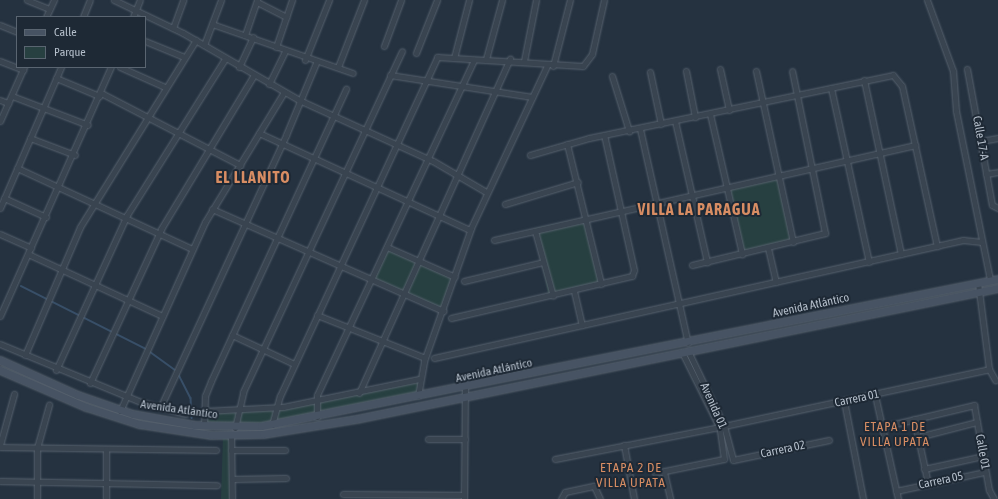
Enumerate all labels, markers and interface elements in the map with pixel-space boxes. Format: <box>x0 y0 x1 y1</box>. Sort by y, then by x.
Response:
legend <box>16 16 146 68</box>
text: Calle <box>54 25 77 39</box>
text: Parque <box>54 45 86 59</box>
street label: Calle 17-A <box>969 115 991 161</box>
district label: EL LLANITO <box>216 167 290 187</box>
district label: VILLA LA PARAGUA <box>637 199 761 219</box>
street label: Avenida Atlántico <box>771 291 851 321</box>
street label: Avenida Atlántico <box>454 356 534 386</box>
street label: Avenida 01 <box>696 381 730 431</box>
street label: Carrera 01 <box>833 387 881 411</box>
street label: Avenida Atlántico <box>139 397 219 423</box>
district label: ETAPA 1 DE VILLA UPATA <box>860 420 930 451</box>
street label: Calle 01 <box>972 433 992 471</box>
street label: Carrera 02 <box>759 438 807 462</box>
district label: ETAPA 2 DE VILLA UPATA <box>596 461 666 492</box>
street label: Carrera 05 <box>917 469 965 493</box>

